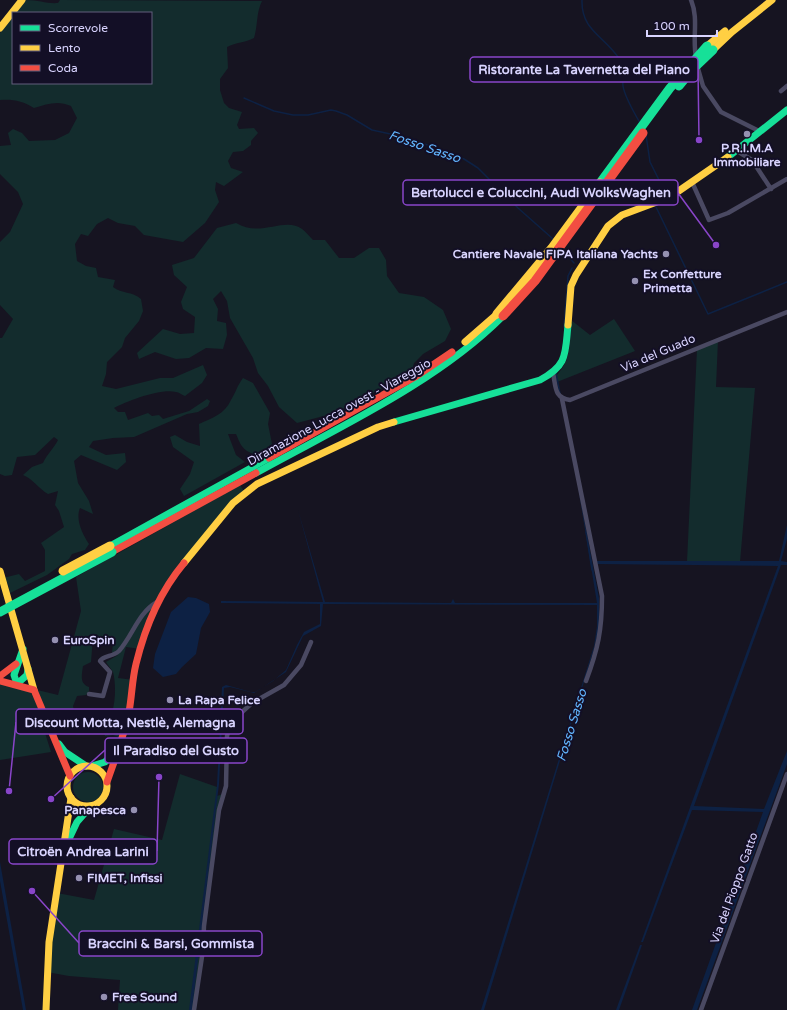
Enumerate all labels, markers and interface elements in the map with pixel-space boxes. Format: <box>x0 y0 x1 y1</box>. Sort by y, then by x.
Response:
legend <box>12 12 152 84</box>
scale bar <box>647 12 717 38</box>
text: 100 m <box>653 19 690 33</box>
text: Scorrevole <box>48 21 108 35</box>
text: Lento <box>48 41 81 55</box>
callout: Ristorante La Tavernetta del Piano <box>470 57 698 82</box>
text: Coda <box>48 61 78 75</box>
text: Ristorante La Tavernetta del Piano <box>478 62 690 78</box>
water label: Fosso Sasso <box>387 127 464 167</box>
marker: P.R.I.M.A Immobiliare <box>742 129 752 139</box>
place label: P.R.I.M.A Immobiliare <box>713 141 781 169</box>
callout: Bertolucci e Coluccini, Audi WolksWaghen <box>403 180 678 205</box>
text: Bertolucci e Coluccini, Audi WolksWaghen <box>411 185 671 201</box>
place label: Cantiere Navale FIPA Italiana Yachts <box>453 247 658 261</box>
marker: Cantiere Navale FIPA Italiana Yachts <box>661 249 671 259</box>
place label: Ex Confetture Primetta <box>643 267 722 295</box>
marker: Ex Confetture Primetta <box>630 276 640 286</box>
street label: Via del Guado <box>619 331 697 375</box>
street label: Diramazione Lucca ovest - Viareggio <box>245 356 433 468</box>
place label: EuroSpin <box>63 633 115 648</box>
marker: EuroSpin <box>50 635 60 645</box>
water label: Fosso Sasso <box>553 686 591 763</box>
place label: La Rapa Felice <box>178 693 260 708</box>
marker: La Rapa Felice <box>165 695 175 705</box>
callout: Discount Motta, Nestlè, Alemagna <box>16 709 243 734</box>
text: Discount Motta, Nestlè, Alemagna <box>24 715 236 731</box>
callout: Il Paradiso del Gusto <box>105 738 247 763</box>
text: Il Paradiso del Gusto <box>113 743 239 759</box>
place label: Panapesca <box>64 803 126 818</box>
marker: Panapesca <box>129 805 139 815</box>
street label: Via del Pioppo Gatto <box>707 830 761 946</box>
callout: Citroën Andrea Larini <box>9 839 157 864</box>
text: Citroën Andrea Larini <box>17 844 149 860</box>
place label: FIMET, Infissi <box>87 871 163 885</box>
marker: FIMET, Infissi <box>74 873 84 883</box>
callout: Braccini & Barsi, Gommista <box>79 931 262 956</box>
text: Braccini & Barsi, Gommista <box>88 936 254 952</box>
place label: Free Sound <box>112 990 177 1004</box>
marker: Free Sound <box>99 992 109 1002</box>

